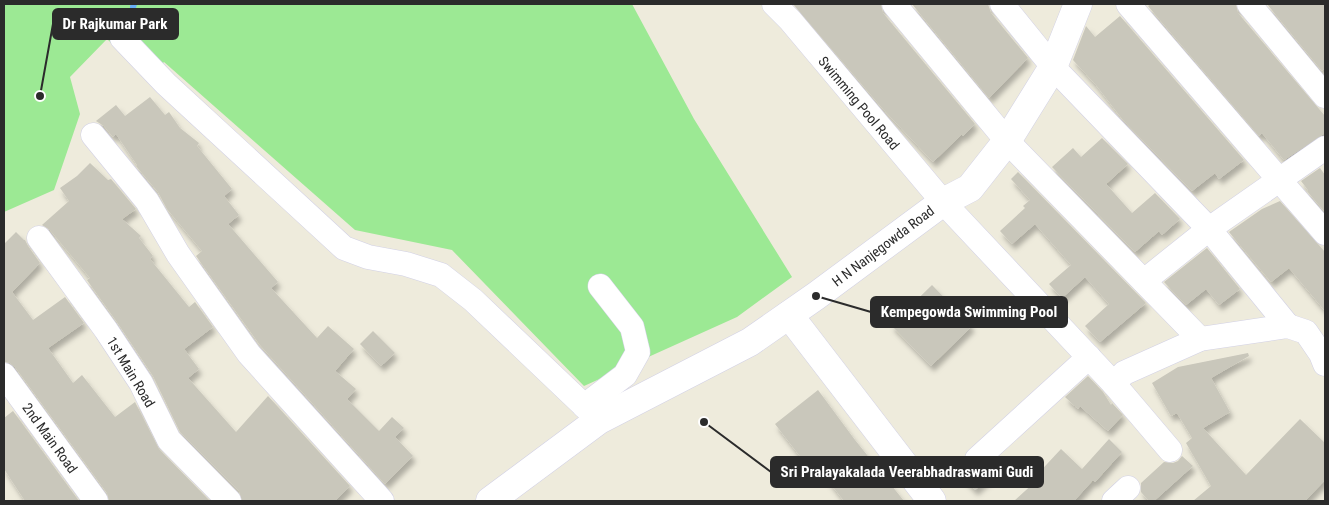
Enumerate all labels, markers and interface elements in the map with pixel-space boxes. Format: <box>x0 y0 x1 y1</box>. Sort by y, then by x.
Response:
callout: Dr Rajkumar Park <box>53 9 178 39</box>
text: Dr Rajkumar Park <box>63 15 168 33</box>
street label: Swimming Pool Road <box>815 53 903 153</box>
street label: H N Nanjegowda Road <box>829 202 937 290</box>
callout: Kempegowda Swimming Pool <box>871 297 1067 327</box>
text: Kempegowda Swimming Pool <box>881 303 1057 321</box>
street label: 1st Main Road <box>104 334 158 410</box>
street label: 2nd Main Road <box>19 400 81 476</box>
callout: Sri Pralayakalada Veerabhadraswami Gudi <box>771 457 1043 487</box>
text: Sri Pralayakalada Veerabhadraswami Gudi <box>781 463 1033 481</box>

